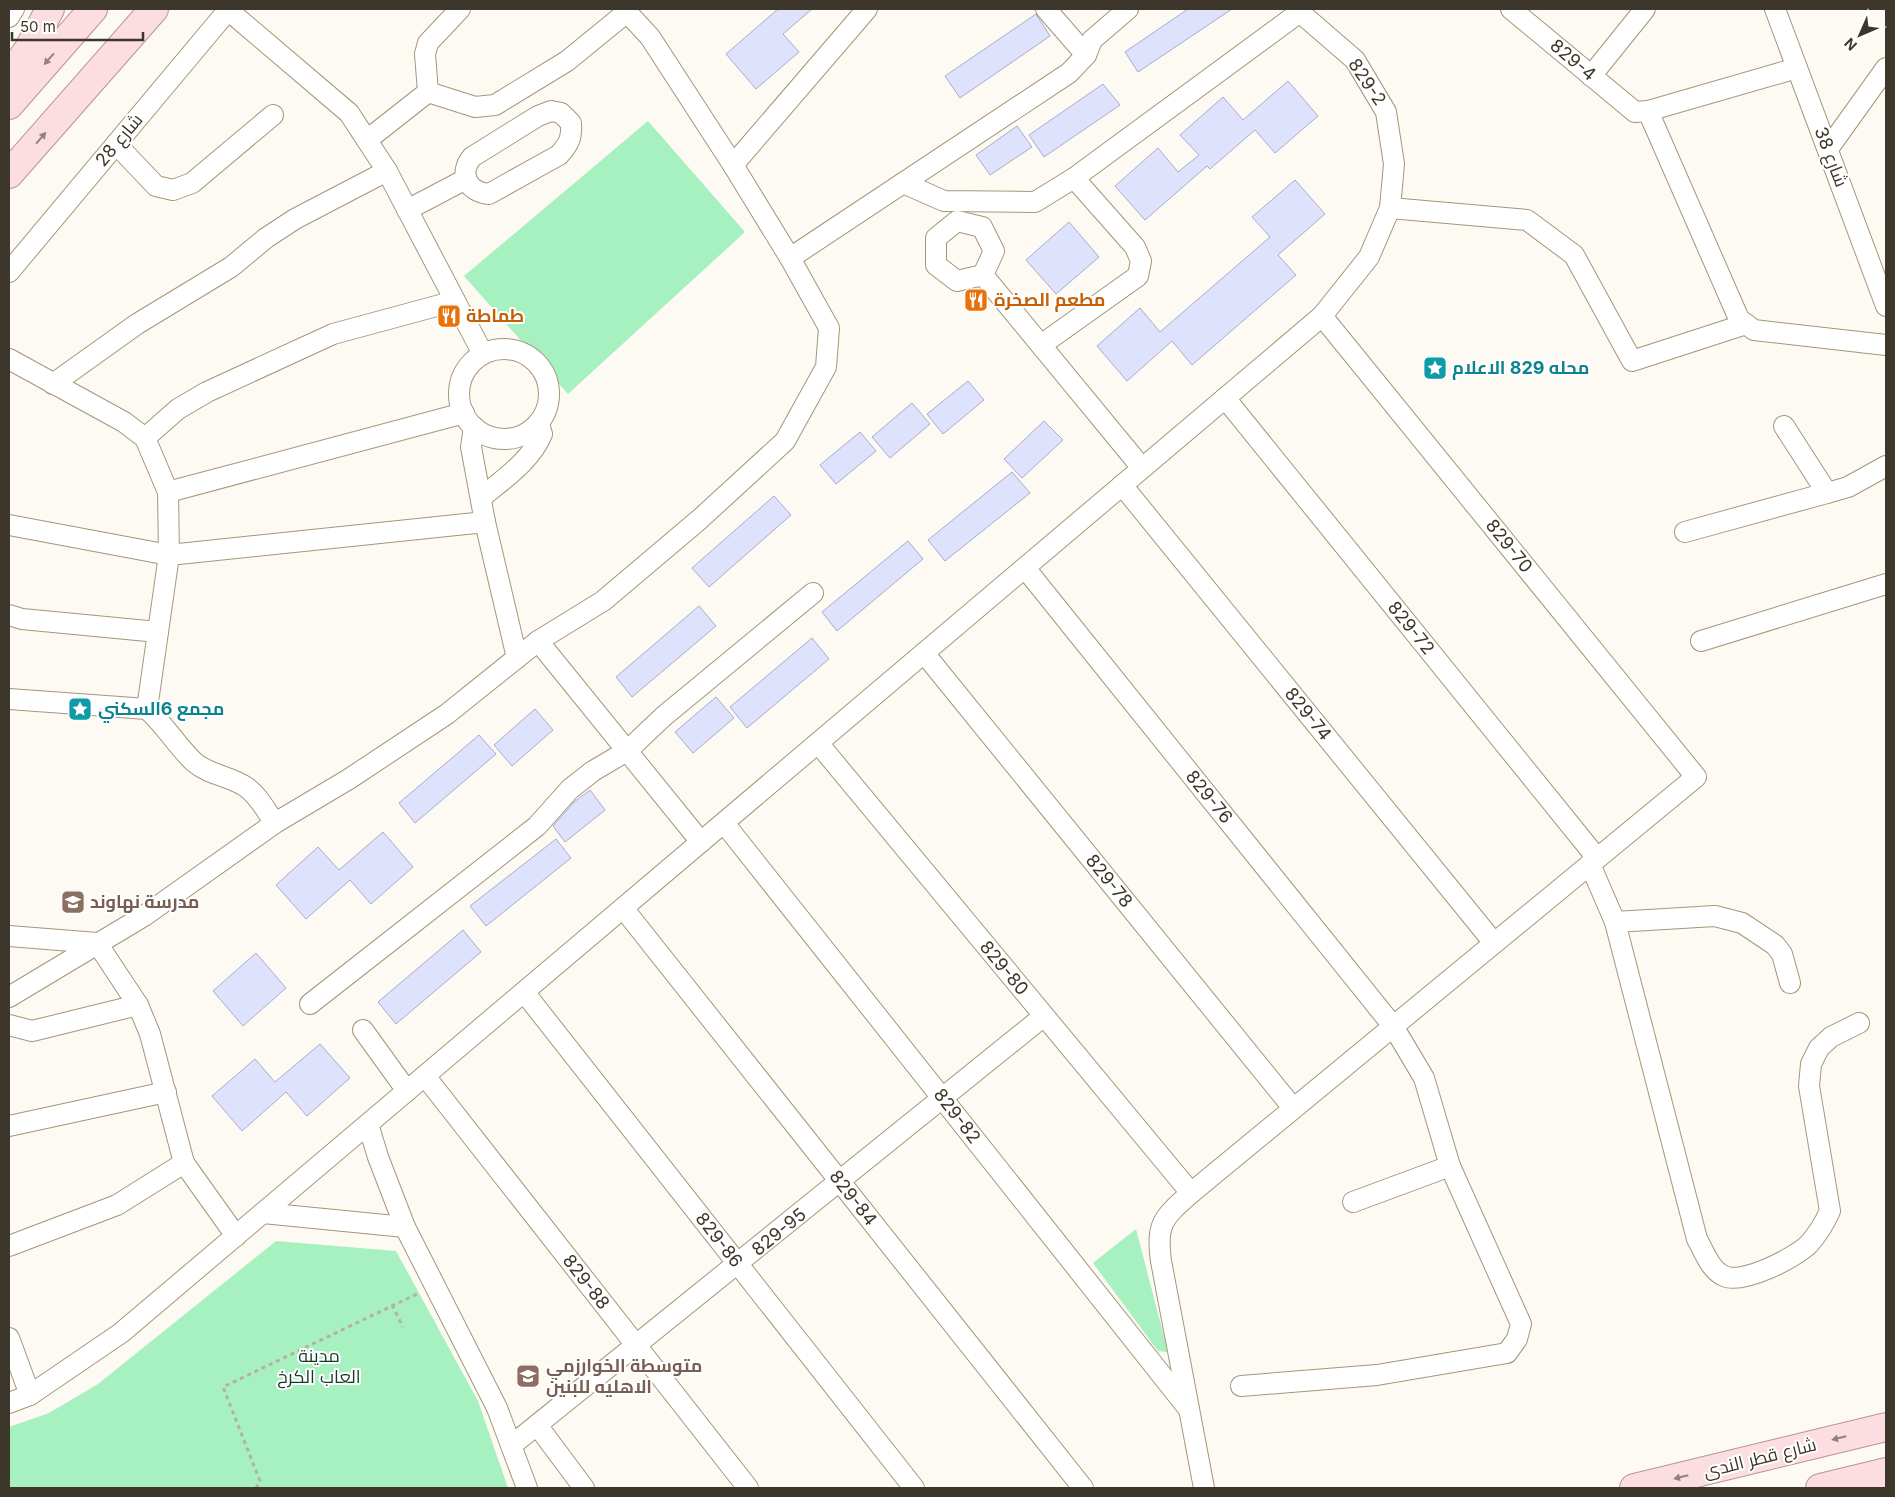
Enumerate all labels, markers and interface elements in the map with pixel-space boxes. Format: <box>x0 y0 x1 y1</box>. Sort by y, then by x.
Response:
scale bar <box>12 10 144 42</box>
north arrow <box>1835 10 1885 60</box>
text: 50 m <box>20 17 56 36</box>
street label: 829-4 <box>1546 34 1600 85</box>
text: N <box>1841 35 1860 54</box>
one-way arrow <box>44 52 55 65</box>
street label: 829-2 <box>1344 54 1391 109</box>
street label: شارع 28 <box>91 109 148 171</box>
street label: شارع 38 <box>1809 124 1852 190</box>
one-way arrow <box>35 132 47 144</box>
restaurant icon: مطعم الصخرة <box>963 287 989 313</box>
place label: مطعم الصخرة <box>994 289 1105 312</box>
restaurant icon: طماطة <box>436 303 462 329</box>
place label: طماطة <box>466 305 524 326</box>
place icon: محله 829 الاعلام <box>1422 355 1448 381</box>
place label: محله 829 الاعلام <box>1452 357 1589 380</box>
street label: 829-70 <box>1482 515 1537 577</box>
street label: 829-72 <box>1384 597 1439 659</box>
street label: 829-74 <box>1281 683 1336 744</box>
place icon: مجمع 6السكني <box>67 696 93 722</box>
place label: مجمع 6السكني <box>98 698 224 724</box>
street label: 829-76 <box>1182 766 1237 827</box>
street label: 829-78 <box>1082 850 1137 911</box>
school or university icon: مدرسة نهاوند <box>60 889 86 915</box>
place label: مدرسة نهاوند <box>90 891 199 913</box>
street label: 829-80 <box>976 936 1033 999</box>
street label: 829-82 <box>930 1084 985 1147</box>
street label: 829-84 <box>825 1166 881 1230</box>
street label: 829-95 <box>747 1203 810 1260</box>
street label: 829-86 <box>691 1208 747 1271</box>
street label: 829-88 <box>558 1250 614 1313</box>
park label: مدينة العاب الكرخ <box>277 1345 361 1389</box>
place label: متوسطة الخوارزمي الاهليه للبنين <box>546 1355 702 1398</box>
school or university icon: متوسطة الخوارزمي الاهليه للبنين <box>515 1363 541 1389</box>
street label: شارع قطر الندى <box>1701 1433 1819 1484</box>
one-way arrow <box>1831 1435 1846 1443</box>
one-way arrow <box>1673 1473 1688 1481</box>

